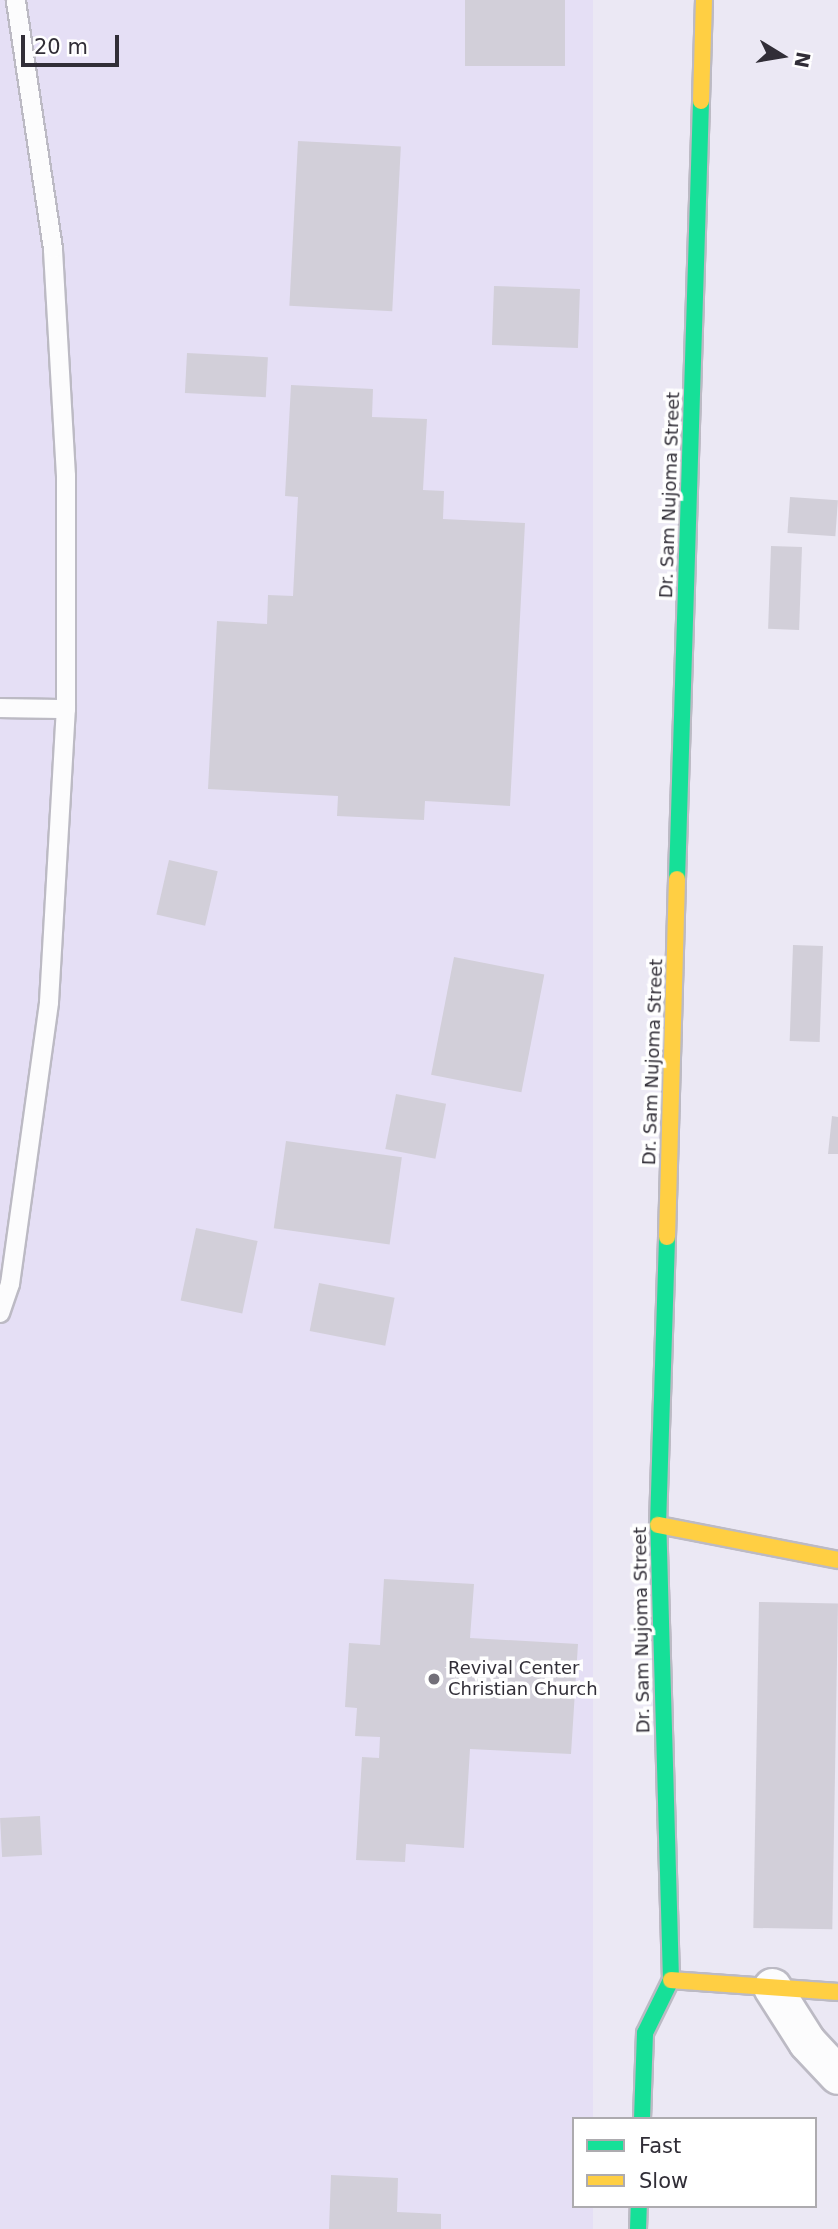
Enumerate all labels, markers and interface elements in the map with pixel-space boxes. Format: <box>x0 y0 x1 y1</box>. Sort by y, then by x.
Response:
scale bar <box>24 21 122 65</box>
north arrow <box>747 21 817 91</box>
text: 20 m <box>34 35 88 59</box>
text: N <box>790 50 815 70</box>
street label: Dr. Sam Nujoma Street <box>656 391 684 599</box>
street label: Dr. Sam Nujoma Street <box>639 958 667 1166</box>
street label: Dr. Sam Nujoma Street <box>629 1527 655 1733</box>
place label: Revival Center Christian Church <box>448 1658 598 1700</box>
marker: Revival Center Christian Church <box>426 1671 442 1687</box>
legend <box>572 2117 817 2208</box>
text: Fast <box>639 2134 681 2158</box>
text: Slow <box>639 2169 688 2193</box>

